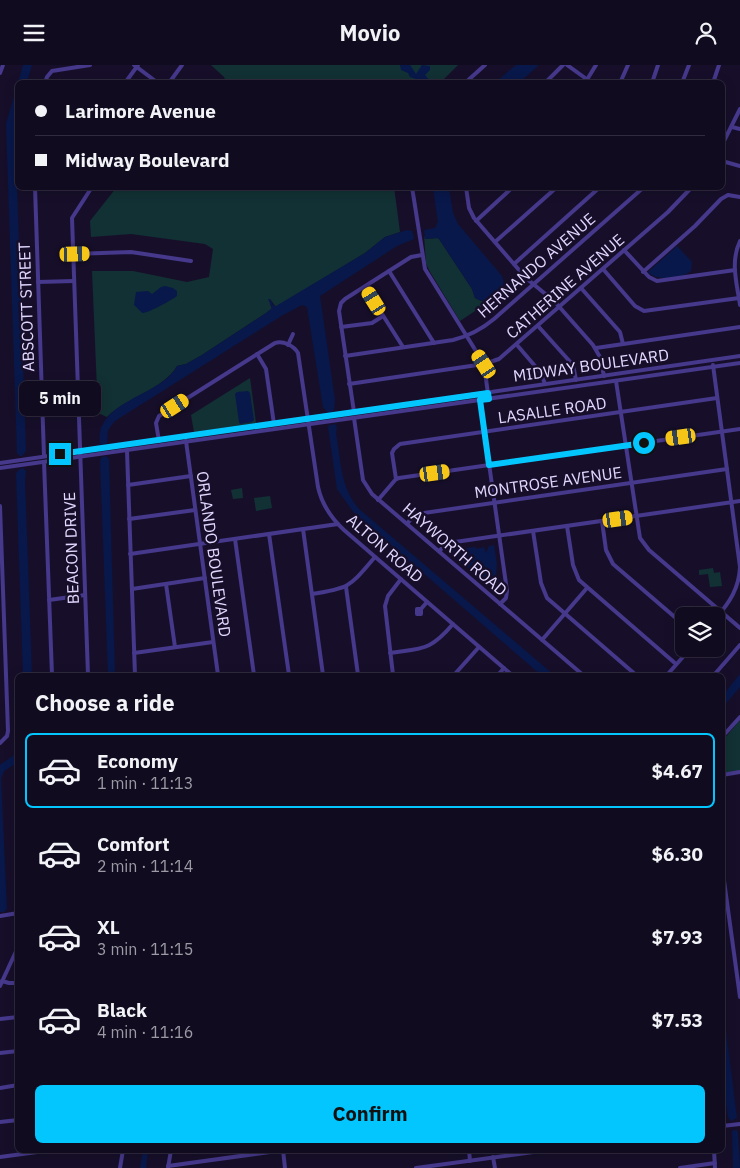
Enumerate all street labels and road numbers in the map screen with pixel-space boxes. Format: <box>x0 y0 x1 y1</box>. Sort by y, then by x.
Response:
street label: HERNANDO AVENUE <box>473 208 599 322</box>
street label: CATHERINE AVENUE <box>502 229 628 343</box>
street label: ABSCOTT STREET <box>14 242 38 372</box>
street label: MIDWAY BOULEVARD <box>512 344 670 386</box>
street label: LASALLE ROAD <box>496 392 608 428</box>
street label: MONTROSE AVENUE <box>473 462 623 502</box>
street label: ORLANDO BOULEVARD <box>192 470 236 638</box>
street label: BEACON DRIVE <box>59 491 83 605</box>
street label: HAYWORTH ROAD <box>399 498 511 600</box>
street label: ALTON ROAD <box>343 509 427 587</box>

